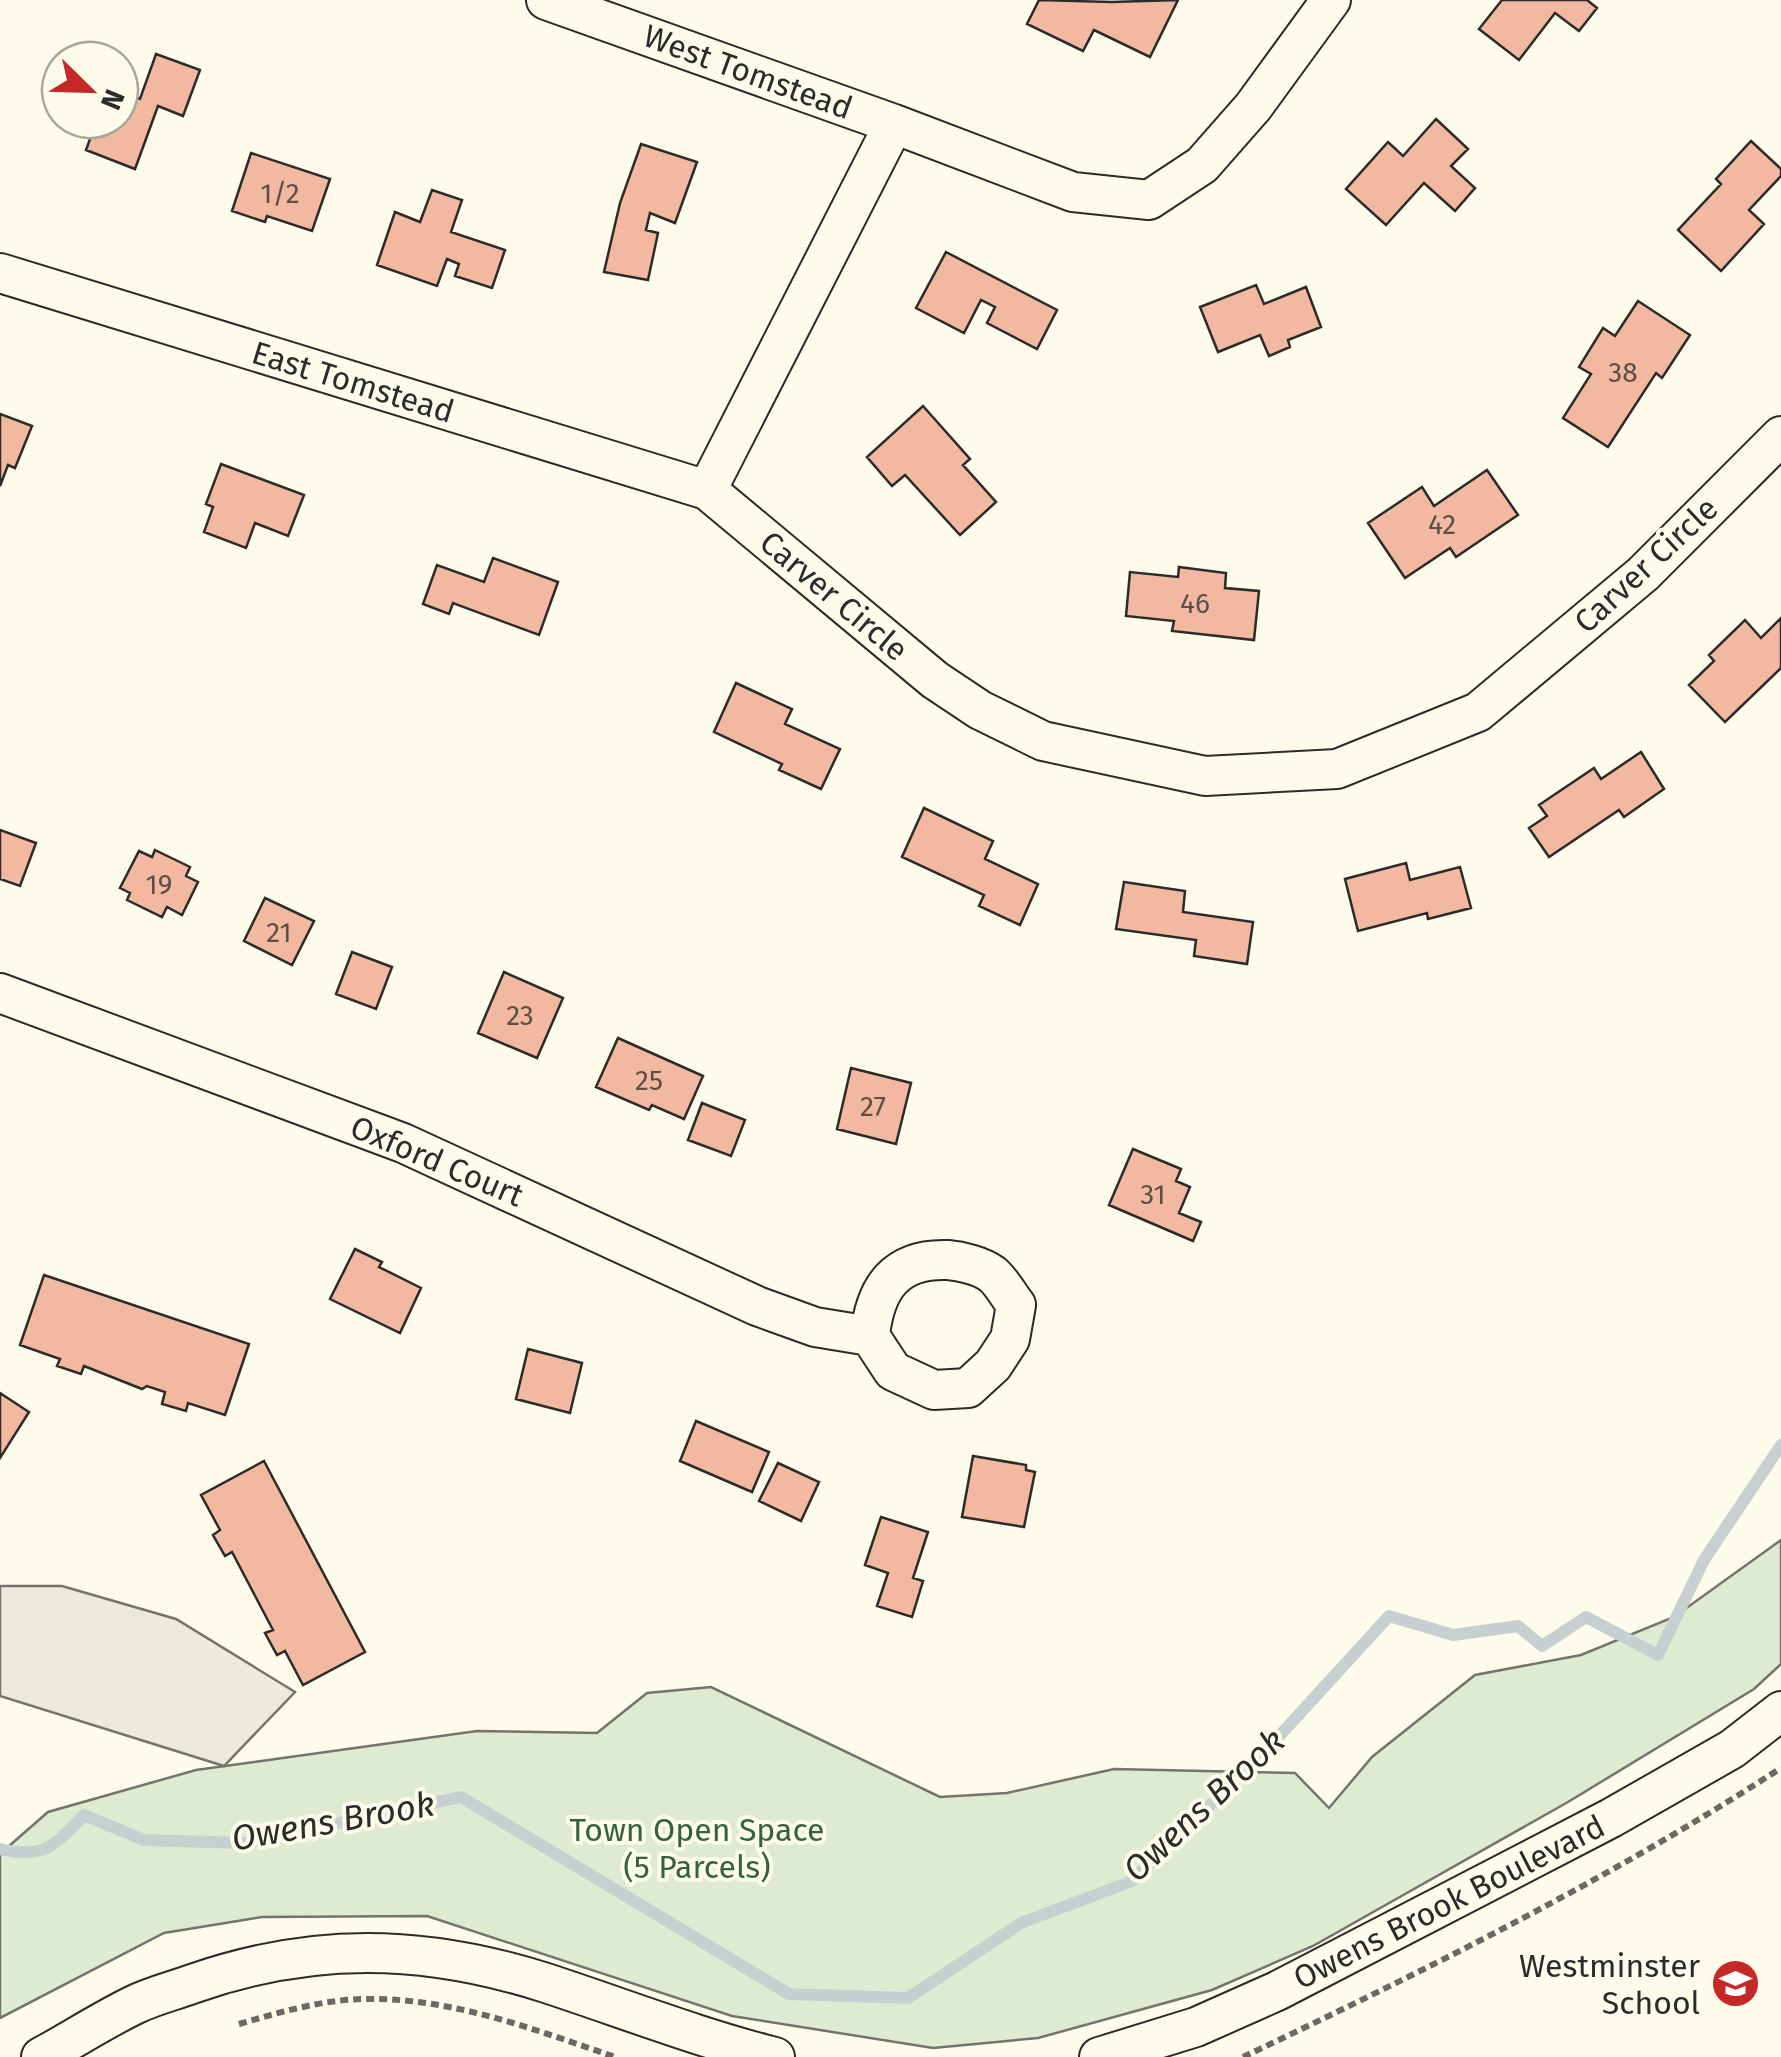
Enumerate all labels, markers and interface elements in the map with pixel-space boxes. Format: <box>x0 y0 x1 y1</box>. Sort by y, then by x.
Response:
street label: West Tomstead <box>639 17 857 127</box>
north arrow <box>40 40 140 140</box>
text: N <box>94 85 131 115</box>
house number: 1/2 <box>260 177 300 210</box>
street label: East Tomstead <box>247 333 459 431</box>
house number: 38 <box>1608 356 1638 389</box>
street label: Carver Circle <box>1567 489 1725 641</box>
house number: 42 <box>1428 508 1456 541</box>
street label: Carver Circle <box>752 523 916 669</box>
house number: 46 <box>1180 587 1210 620</box>
house number: 19 <box>146 868 172 901</box>
house number: 21 <box>266 916 292 949</box>
house number: 23 <box>506 999 534 1032</box>
house number: 25 <box>635 1064 663 1097</box>
house number: 27 <box>860 1090 886 1123</box>
street label: Oxford Court <box>345 1108 529 1215</box>
house number: 31 <box>1140 1178 1166 1211</box>
water label: Owens Brook <box>1115 1720 1293 1890</box>
water label: Owens Brook <box>228 1782 438 1860</box>
street label: Owens Brook Boulevard <box>1287 1807 1611 1997</box>
park label: Town Open Space (5 Parcels) <box>569 1811 825 1886</box>
place label: Westminster School <box>1519 1947 1701 2022</box>
school or university icon: Westminster School <box>1709 1958 1761 2010</box>

